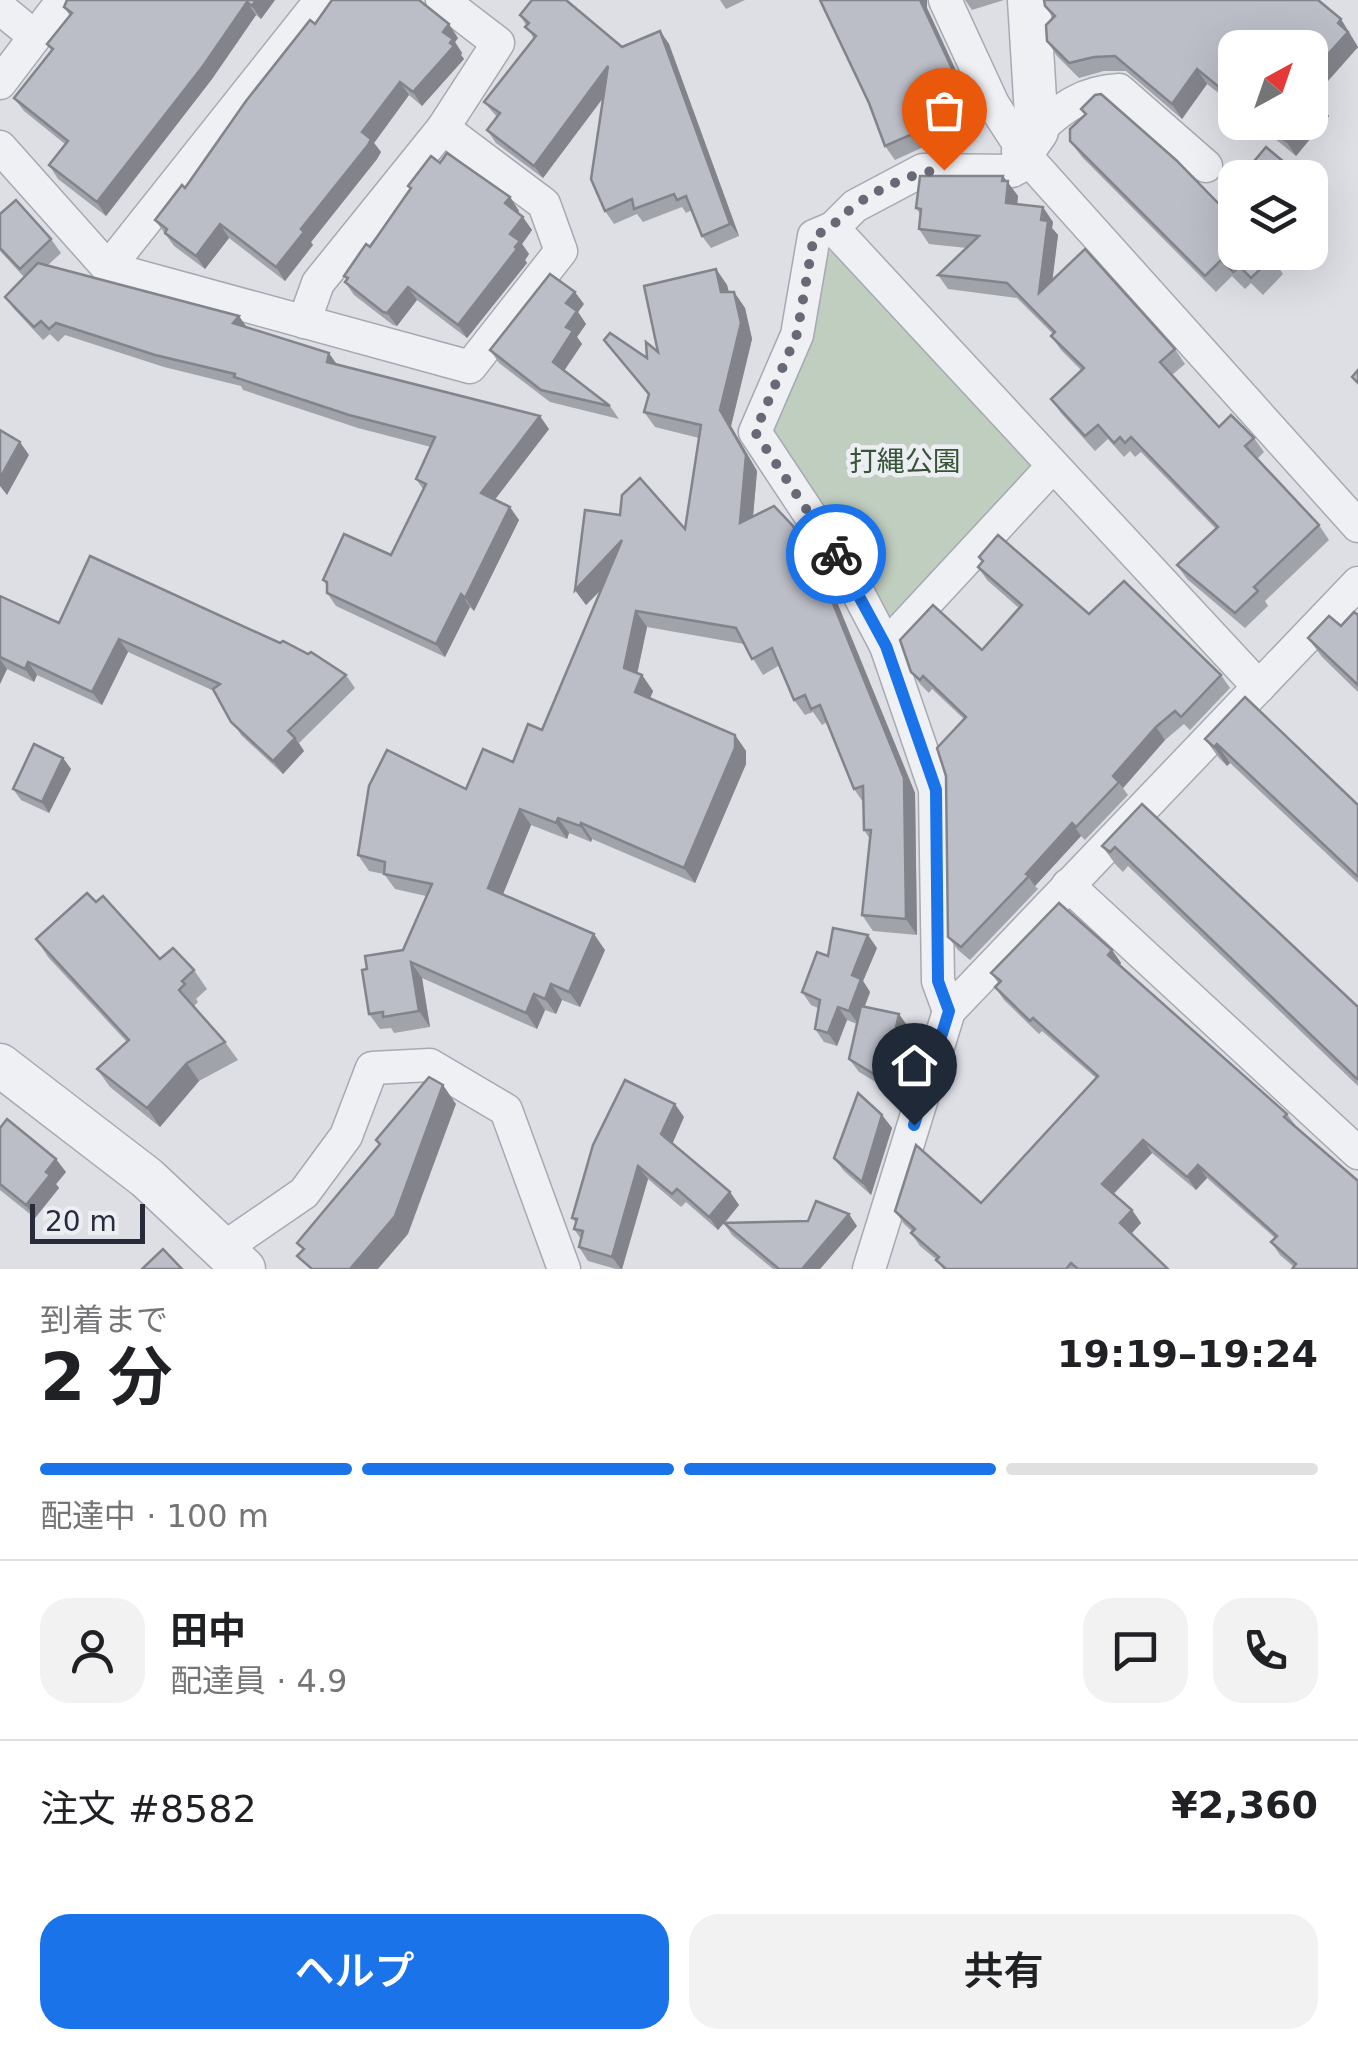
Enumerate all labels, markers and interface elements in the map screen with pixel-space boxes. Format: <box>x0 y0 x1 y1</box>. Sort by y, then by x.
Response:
north arrow <box>1218 30 1328 140</box>
map controls <box>1218 30 1328 270</box>
pin <box>902 68 987 171</box>
icon: bag <box>917 83 972 138</box>
button: layers <box>1218 160 1328 270</box>
park label: 打縄公園 <box>849 445 961 478</box>
courier <box>786 504 886 604</box>
icon: bike <box>809 527 864 582</box>
pin <box>872 1023 957 1126</box>
icon: home <box>887 1038 942 1093</box>
scale bar <box>30 1199 145 1244</box>
text: 20 m <box>45 1205 117 1238</box>
text: 到着まで <box>40 1301 168 1339</box>
text: 19:19–19:24 <box>1057 1332 1318 1376</box>
text: 2 分 <box>40 1340 173 1415</box>
text: 配達中 · 100 m <box>40 1497 269 1535</box>
button: person <box>40 1598 145 1703</box>
button: chat <box>1083 1598 1188 1703</box>
button: phone <box>1213 1598 1318 1703</box>
text: 田中 <box>170 1609 246 1653</box>
text: 配達員 · 4.9 <box>170 1662 347 1700</box>
text: ¥2,360 <box>1171 1783 1318 1827</box>
text: 注文 #8582 <box>40 1787 257 1831</box>
button: ヘルプ <box>40 1914 669 2029</box>
button: 共有 <box>689 1914 1318 2029</box>

